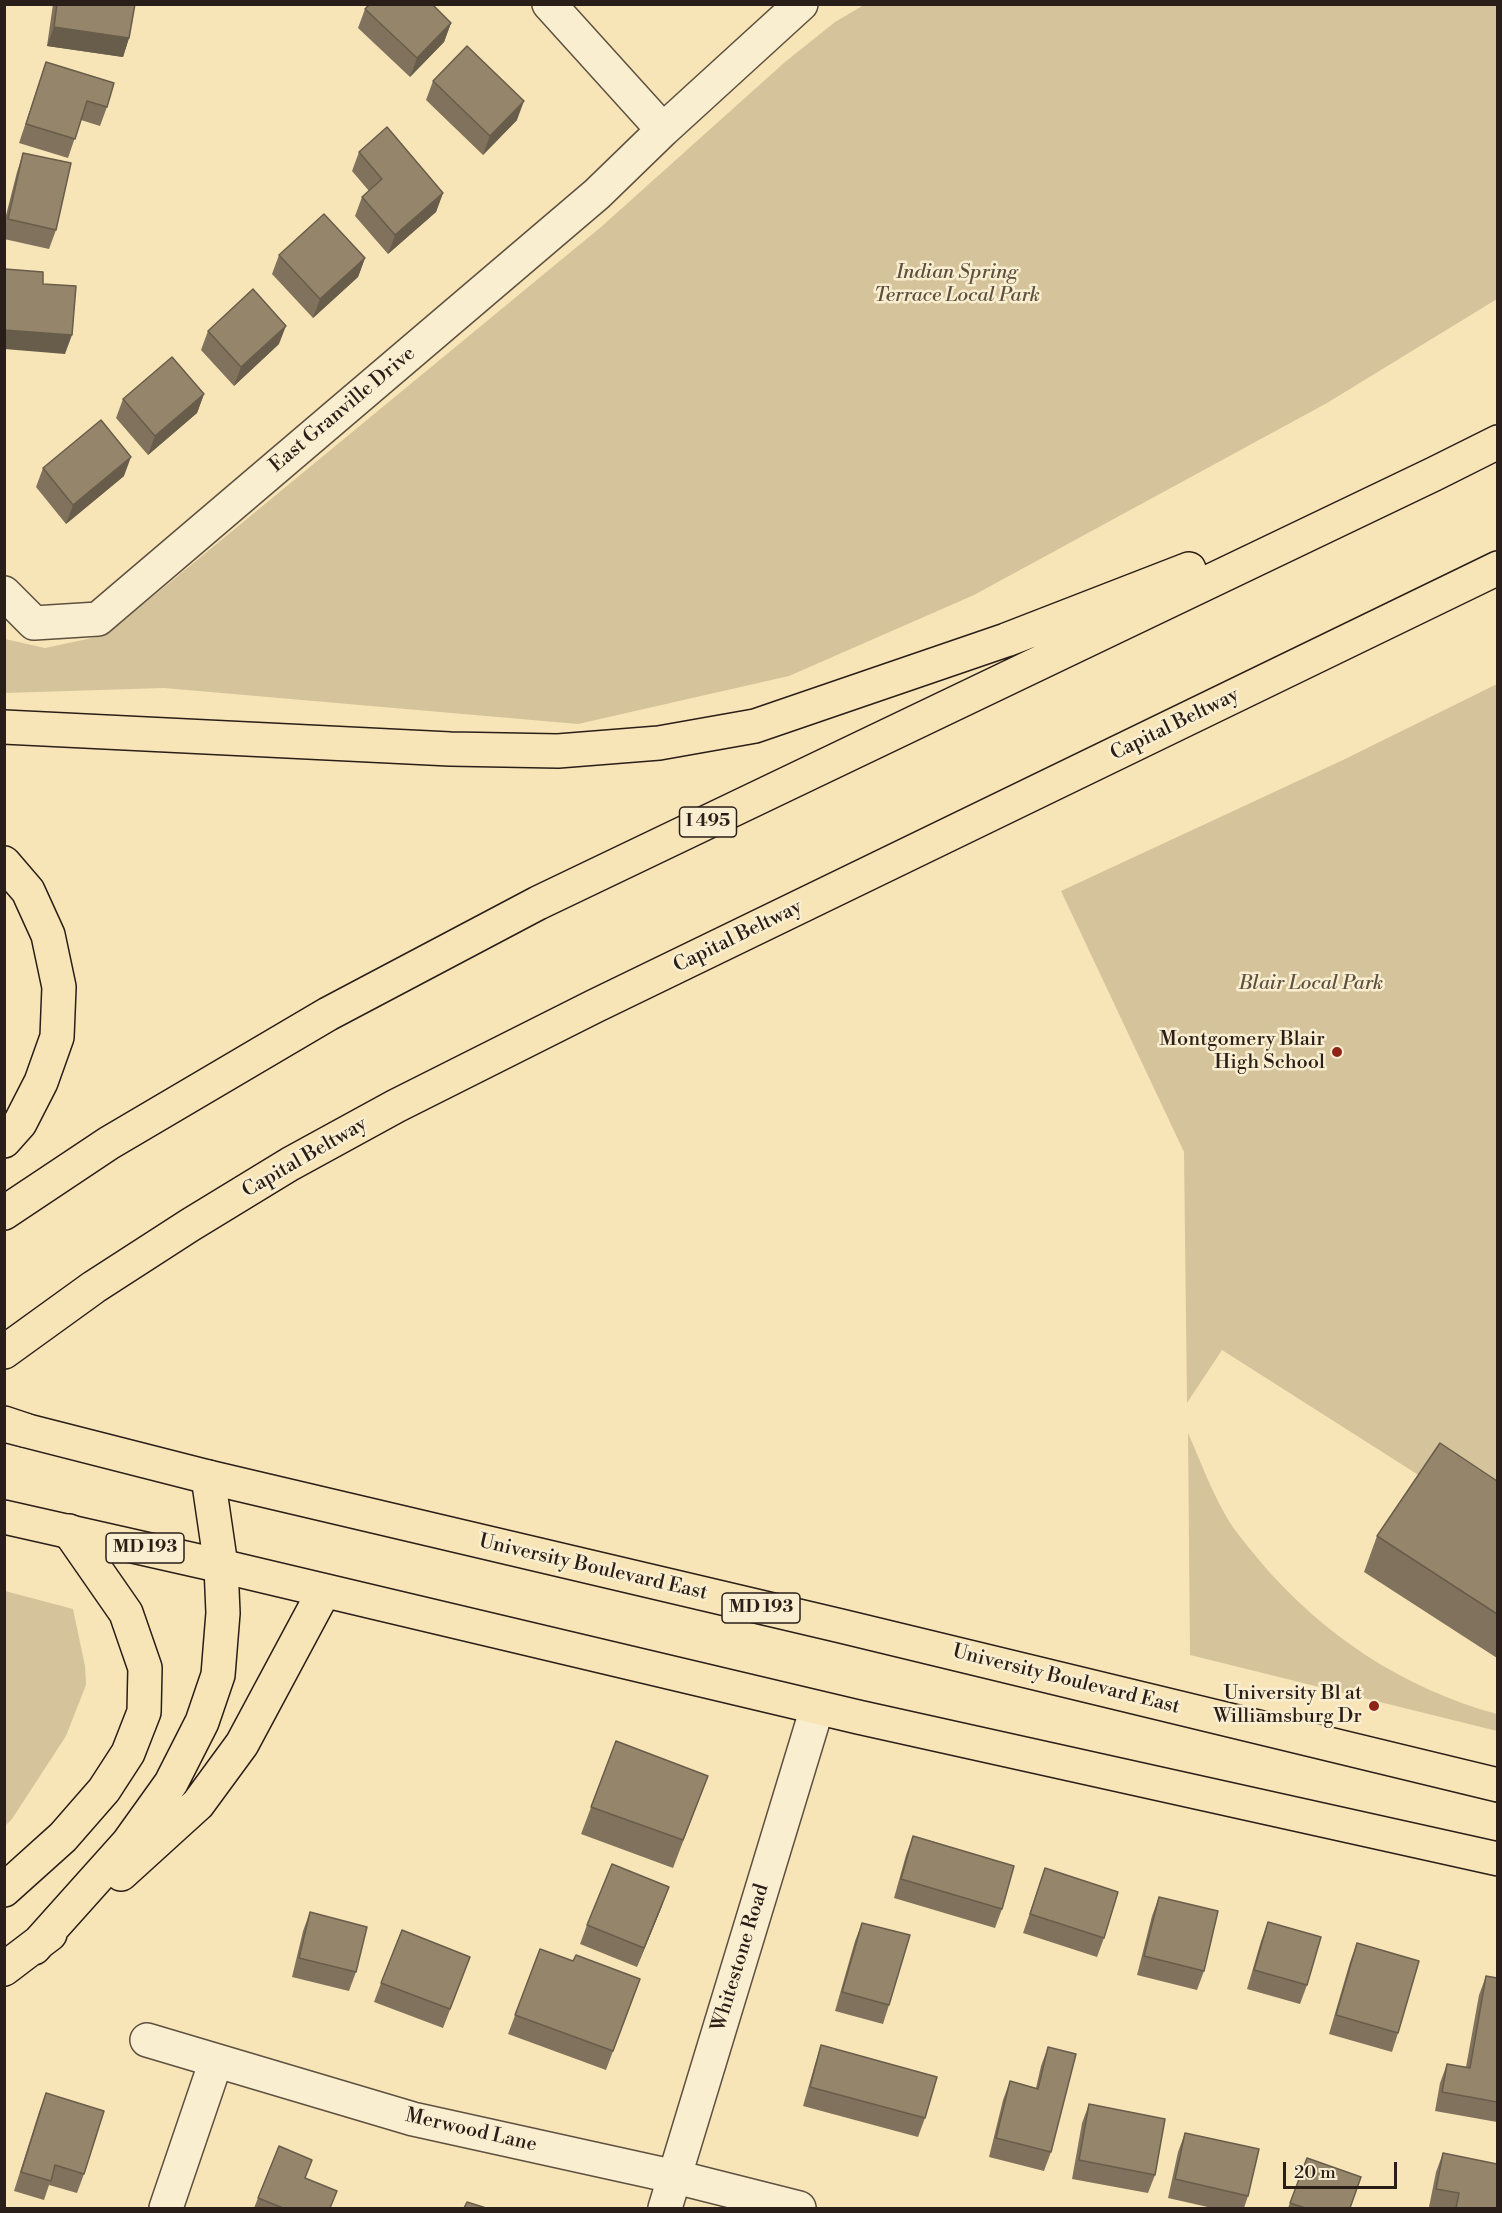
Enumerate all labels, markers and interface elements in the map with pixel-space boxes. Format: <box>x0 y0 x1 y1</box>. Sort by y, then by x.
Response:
park label: Indian Spring Terrace Local Park <box>874 261 1040 308</box>
street label: East Granville Drive <box>265 342 421 478</box>
street label: Capital Beltway <box>1107 684 1243 766</box>
road number: I 495 <box>680 807 736 837</box>
street label: Capital Beltway <box>670 896 806 978</box>
park label: Blair Local Park <box>1239 972 1383 996</box>
place label: Montgomery Blair High School <box>1159 1028 1325 1075</box>
marker: Montgomery Blair High School <box>1330 1045 1344 1059</box>
street label: Capital Beltway <box>238 1113 372 1203</box>
street label: University Boulevard East <box>476 1530 710 1606</box>
road number: MD 193 <box>106 1533 184 1563</box>
road number: MD 193 <box>722 1593 800 1623</box>
street label: University Boulevard East <box>950 1640 1182 1720</box>
place label: University Bl at Williamsburg Dr <box>1213 1682 1362 1729</box>
marker: University Bl at Williamsburg Dr <box>1367 1699 1381 1713</box>
street label: Whitestone Road <box>707 1881 775 2035</box>
street label: Merwood Lane <box>403 2104 539 2158</box>
scale bar <box>1286 2150 1400 2188</box>
text: 20 m <box>1294 2161 1336 2184</box>

